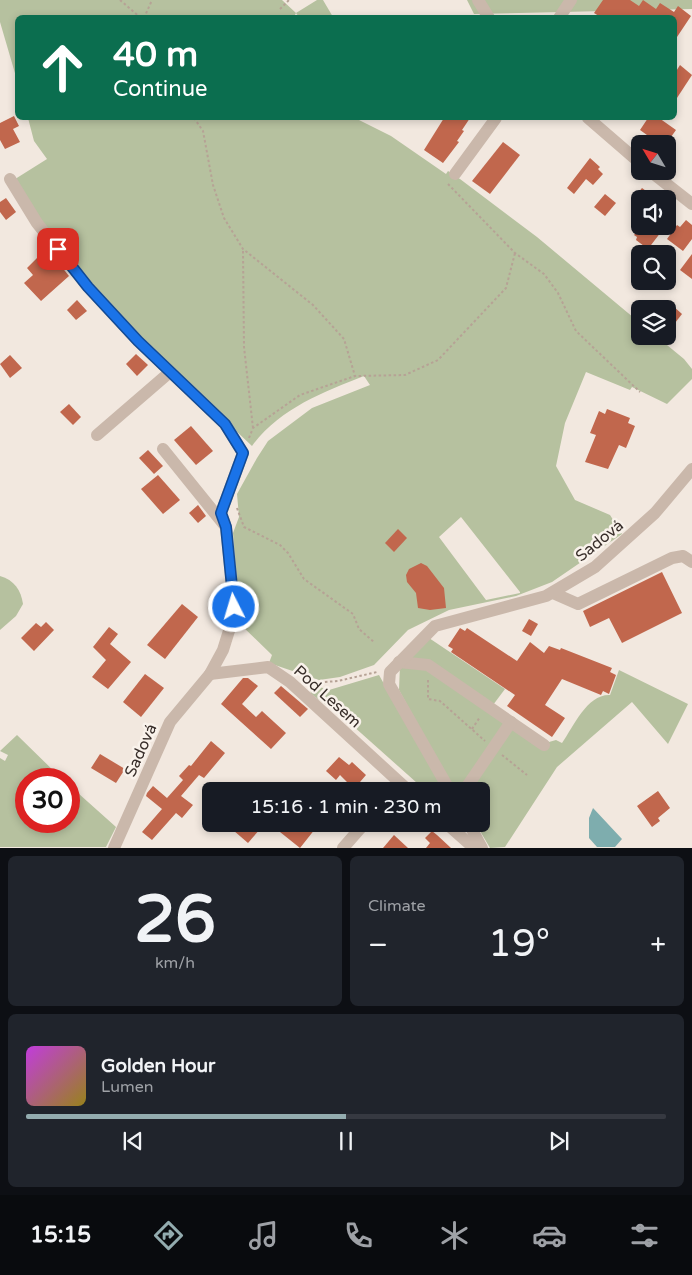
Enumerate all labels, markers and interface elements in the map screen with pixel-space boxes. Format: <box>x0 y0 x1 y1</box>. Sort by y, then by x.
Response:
text: 40 m <box>113 34 198 76</box>
icon: ahead <box>30 35 95 100</box>
text: Continue <box>113 76 208 102</box>
north arrow <box>631 135 676 180</box>
map controls <box>631 135 676 345</box>
button: sound <box>631 190 676 235</box>
pin <box>37 228 79 270</box>
icon: arrive <box>44 235 72 263</box>
button: search <box>631 245 676 290</box>
button: layers <box>631 300 676 345</box>
street label: Sadová <box>572 515 628 566</box>
position arrow <box>207 580 259 632</box>
street label: Pod Lesem <box>289 661 365 732</box>
street label: Sadová <box>120 721 161 780</box>
speed limit sign: 30 <box>15 768 80 833</box>
text: 15:16 · 1 min · 230 m <box>250 796 442 818</box>
text: 26 <box>134 881 216 960</box>
text: Climate <box>368 896 426 916</box>
text: 19° <box>488 921 550 967</box>
text: − <box>368 928 388 962</box>
text: + <box>650 928 666 962</box>
text: km/h <box>155 953 195 973</box>
text: Golden Hour <box>101 1055 215 1077</box>
text: Lumen <box>101 1077 153 1097</box>
icon: previous <box>119 1127 147 1155</box>
icon: pause <box>332 1127 360 1155</box>
icon: next <box>545 1127 573 1155</box>
icon: directions <box>151 1218 186 1253</box>
icon: music <box>246 1218 281 1253</box>
icon: phone <box>341 1218 376 1253</box>
icon: climate <box>437 1218 472 1253</box>
icon: car <box>532 1218 567 1253</box>
icon: filters <box>627 1218 662 1253</box>
text: 15:15 <box>30 1222 91 1248</box>

